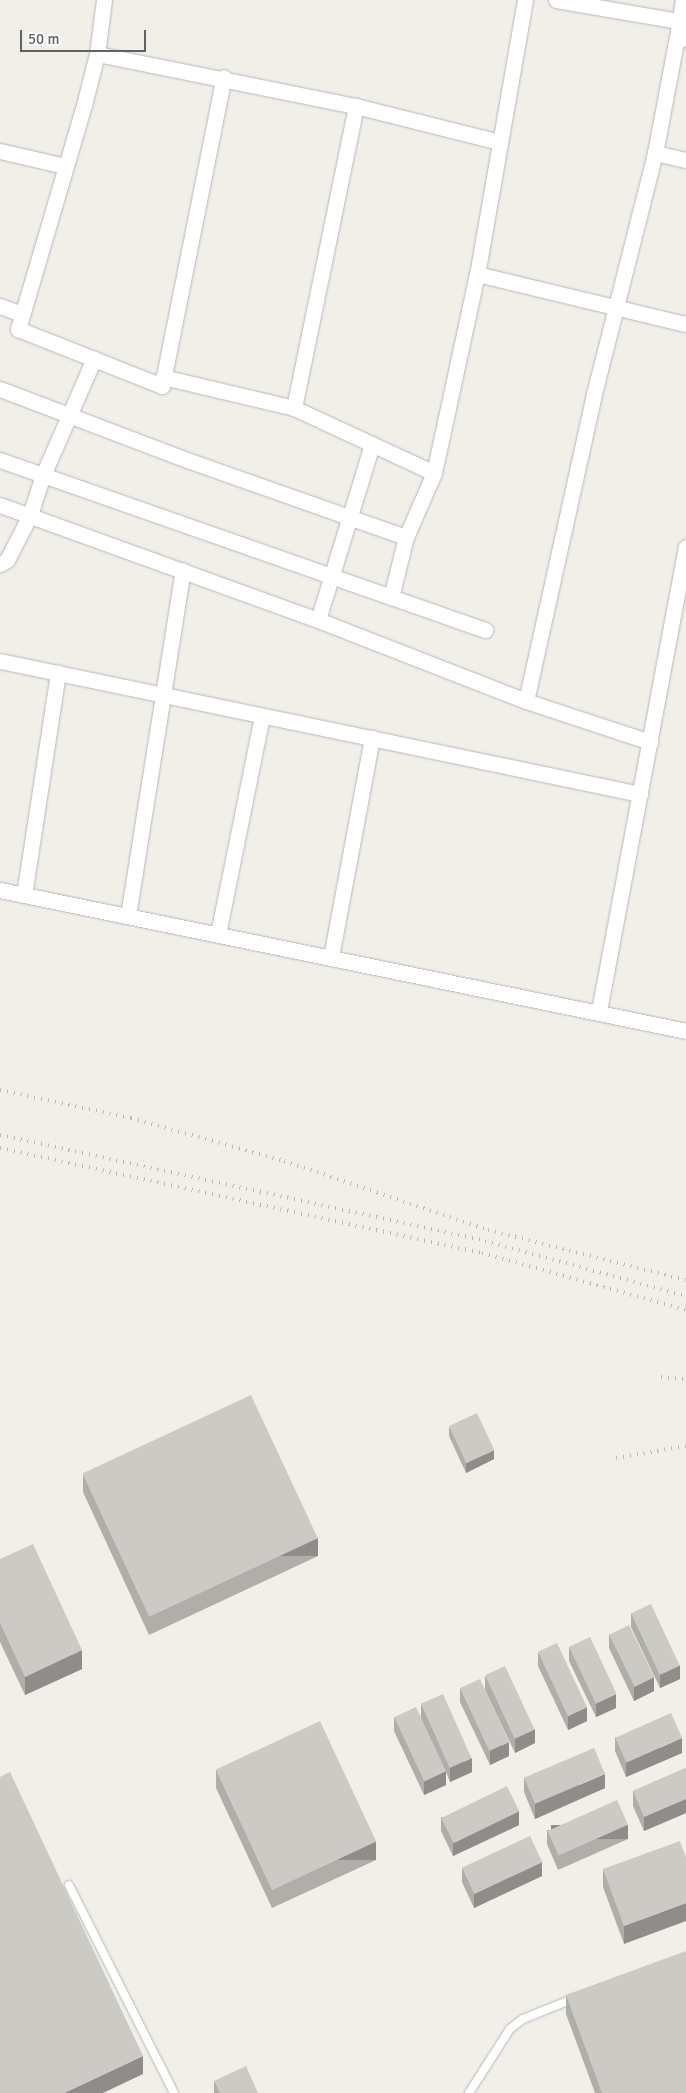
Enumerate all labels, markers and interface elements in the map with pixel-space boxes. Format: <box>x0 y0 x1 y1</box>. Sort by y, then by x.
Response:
scale bar <box>22 20 149 52</box>
text: 50 m <box>28 30 59 48</box>

